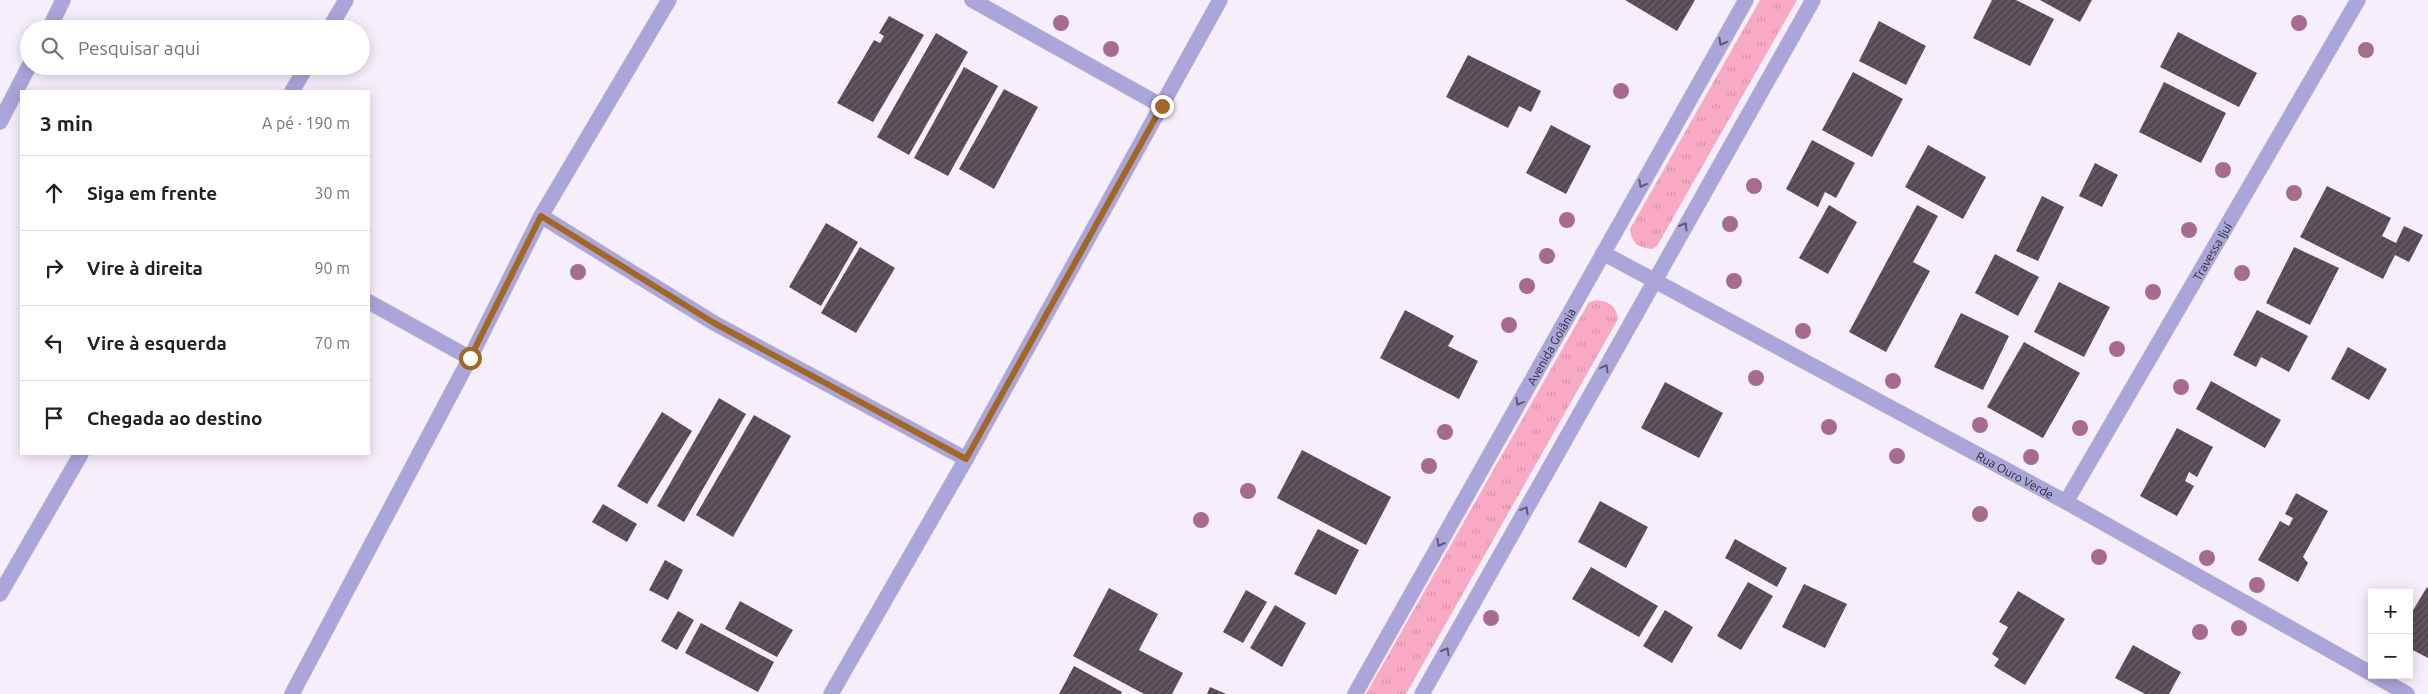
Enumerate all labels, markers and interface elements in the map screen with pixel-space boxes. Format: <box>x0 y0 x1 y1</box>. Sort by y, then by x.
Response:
search box <box>20 20 370 75</box>
icon: search <box>38 34 66 62</box>
text: Pesquisar aqui <box>78 37 200 59</box>
one-way arrow <box>1718 37 1728 46</box>
route end <box>1151 95 1174 118</box>
text: 3 min <box>40 111 93 135</box>
text: A pé · 190 m <box>262 114 350 132</box>
icon: ahead <box>40 179 68 207</box>
one-way arrow <box>1638 179 1648 188</box>
text: Siga em frente <box>87 182 217 204</box>
text: 30 m <box>314 184 350 202</box>
street label: Travessa Ijuí <box>2190 219 2234 283</box>
one-way arrow <box>1678 223 1688 232</box>
icon: right <box>40 254 68 282</box>
text: Vire à direita <box>87 257 203 279</box>
text: 90 m <box>314 259 350 277</box>
street label: Avenida Goiânia <box>1524 306 1578 387</box>
icon: left <box>40 329 68 357</box>
text: Vire à esquerda <box>87 332 227 354</box>
text: 70 m <box>314 334 350 352</box>
route start <box>459 347 482 370</box>
one-way arrow <box>1599 364 1609 373</box>
one-way arrow <box>1516 396 1526 405</box>
icon: arrive <box>40 404 68 432</box>
text: Chegada ao destino <box>87 407 263 429</box>
street label: Rua Ouro Verde <box>1974 449 2056 501</box>
one-way arrow <box>1519 506 1529 515</box>
one-way arrow <box>1436 538 1446 547</box>
map controls <box>2368 589 2413 679</box>
button: + <box>2368 589 2413 634</box>
button: − <box>2368 634 2413 679</box>
one-way arrow <box>1440 648 1450 657</box>

